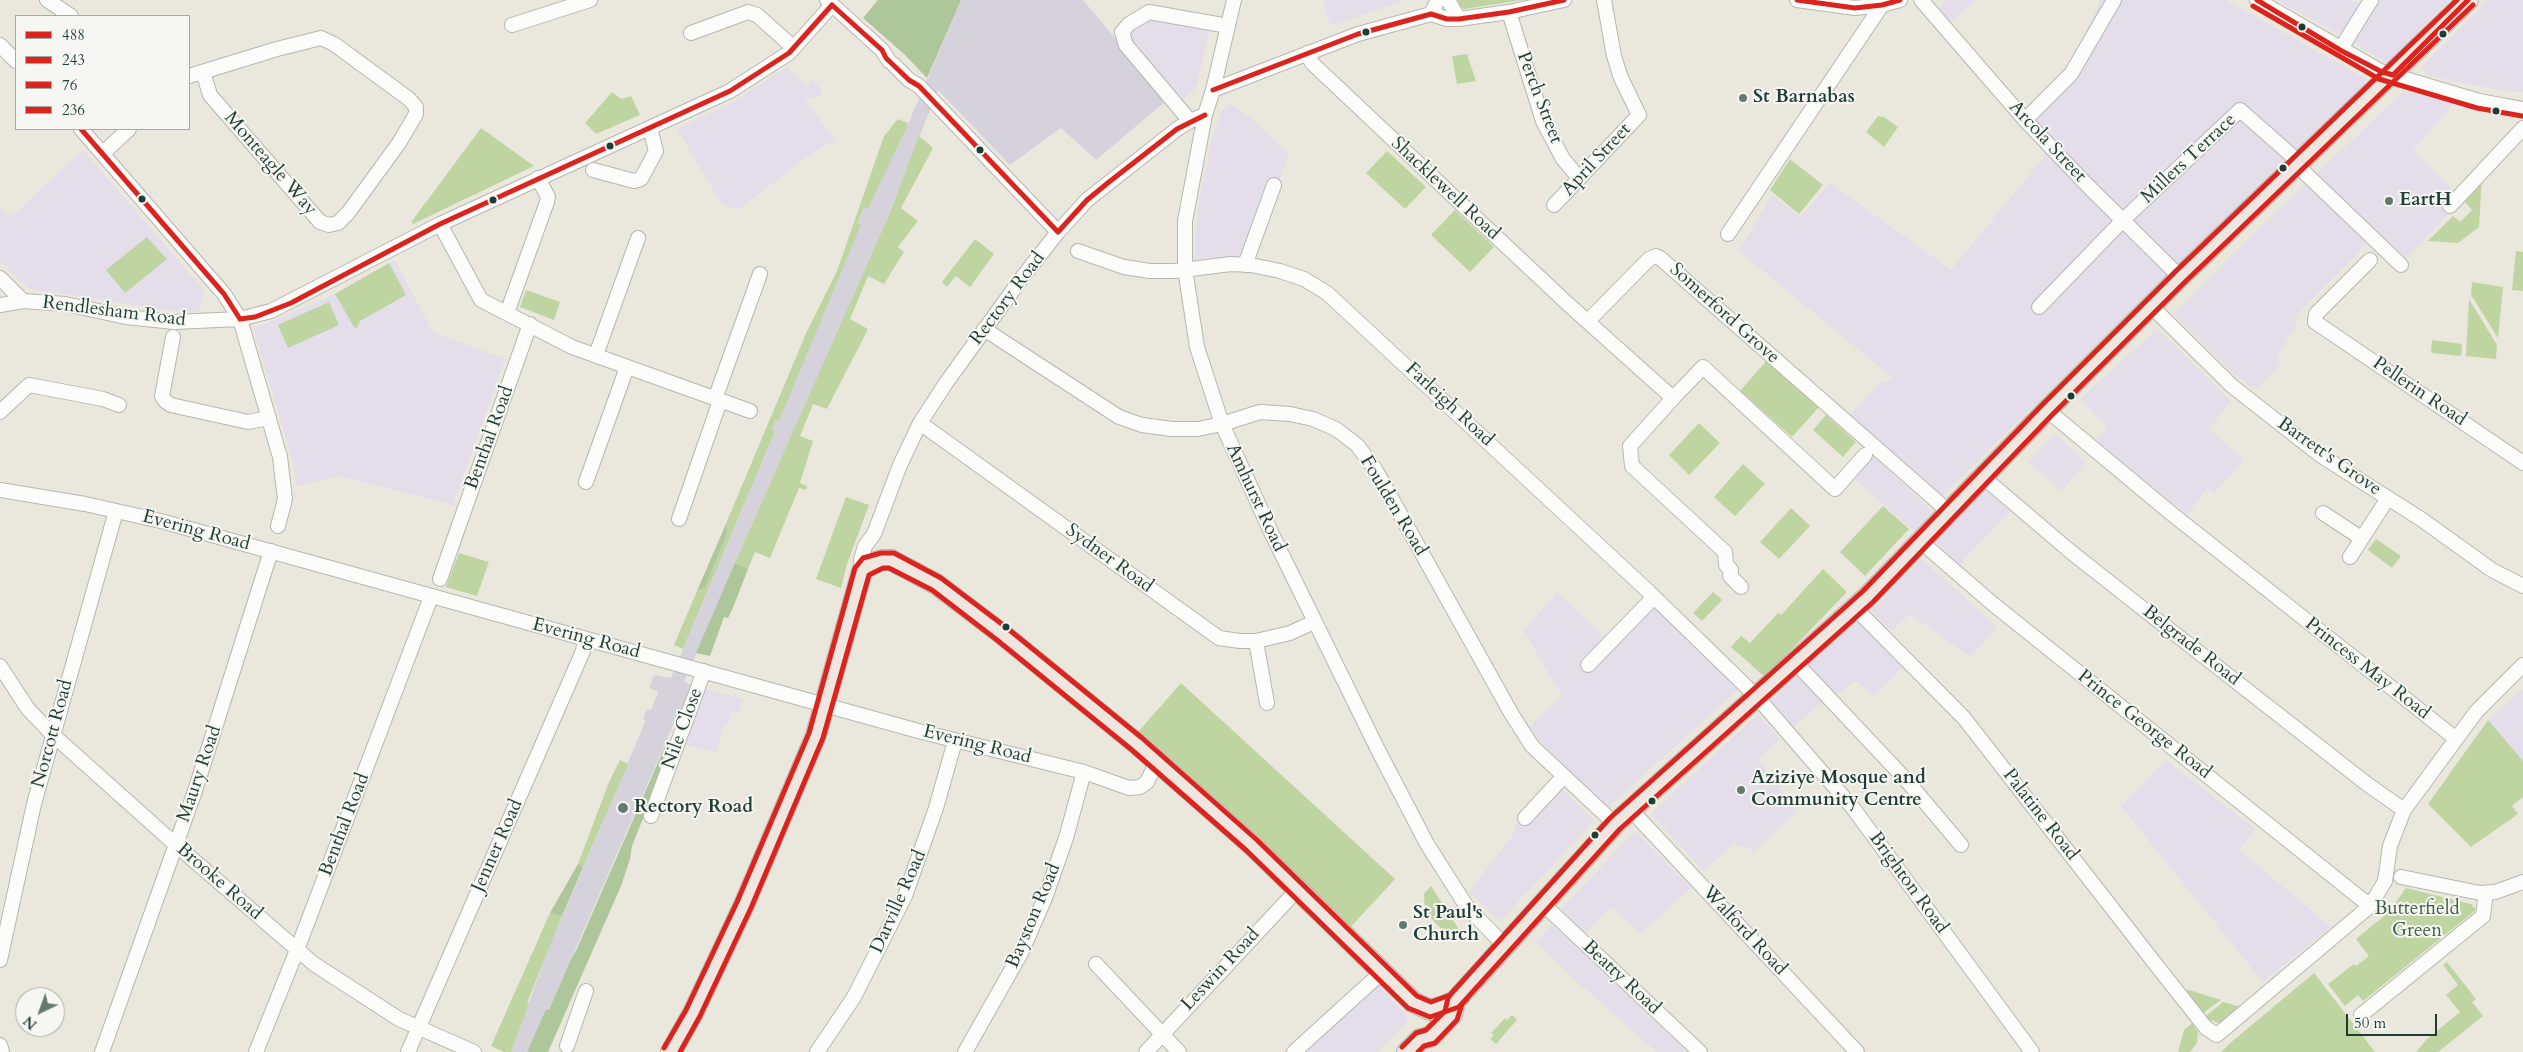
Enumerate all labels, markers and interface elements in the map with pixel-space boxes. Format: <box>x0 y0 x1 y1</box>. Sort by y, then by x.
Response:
legend <box>15 15 190 130</box>
unlabelled marker <box>2297 22 2307 32</box>
text: 488 <box>62 25 85 45</box>
unlabelled marker <box>1361 27 1371 37</box>
unlabelled marker <box>2438 29 2448 39</box>
street label: Perch Street <box>1511 49 1567 147</box>
text: 243 <box>62 50 85 70</box>
text: 76 <box>62 75 77 95</box>
place label: St Barnabas <box>1753 87 1855 109</box>
marker: St Barnabas <box>1737 92 1749 104</box>
street label: Arcola Street <box>2003 96 2091 188</box>
text: 236 <box>62 100 85 120</box>
unlabelled marker <box>2491 106 2501 116</box>
street label: Monteagle Way <box>219 107 321 221</box>
street label: Millers Terrace <box>2137 109 2241 209</box>
street label: April Street <box>1557 119 1637 201</box>
street label: Shacklewell Road <box>1386 133 1504 245</box>
unlabelled marker <box>605 141 615 151</box>
unlabelled marker <box>975 145 985 155</box>
unlabelled marker <box>2278 163 2288 173</box>
place label: EartH <box>2399 190 2452 212</box>
unlabelled marker <box>137 194 147 204</box>
unlabelled marker <box>488 195 498 205</box>
marker: EartH <box>2383 195 2395 207</box>
street label: Rectory Road <box>966 248 1050 350</box>
street label: Somerford Grove <box>1664 259 1784 369</box>
street label: Rendlesham Road <box>41 292 187 332</box>
street label: Pellerin Road <box>2368 352 2470 432</box>
street label: Farleigh Road <box>1400 358 1498 452</box>
street label: Benthal Road <box>461 383 519 493</box>
unlabelled marker <box>2066 391 2076 401</box>
street label: Barrett's Grove <box>2273 413 2385 501</box>
street label: Amhurst Road <box>1220 440 1290 556</box>
street label: Foulden Road <box>1354 452 1432 560</box>
street label: Evering Road <box>140 506 252 556</box>
street label: Sydner Road <box>1061 520 1157 598</box>
street label: Belgrade Road <box>2138 601 2244 691</box>
street label: Princess May Road <box>2300 613 2434 725</box>
street label: Evering Road <box>530 614 642 664</box>
unlabelled marker <box>1001 622 1011 632</box>
street label: Prince George Road <box>2072 666 2216 784</box>
street label: Norcott Road <box>28 677 78 791</box>
street label: Nile Close <box>658 685 708 773</box>
street label: Evering Road <box>921 721 1033 769</box>
street label: Maury Road <box>173 723 227 825</box>
street label: Palatine Road <box>1997 765 2083 865</box>
place label: Aziziye Mosque and Community Centre <box>1751 768 1926 812</box>
street label: Benthal Road <box>315 770 375 880</box>
marker: Aziziye Mosque and Community Centre <box>1735 784 1747 796</box>
street label: Jenner Road <box>467 796 529 896</box>
unlabelled marker <box>1647 796 1657 806</box>
place label: Rectory Road <box>634 797 753 819</box>
marker: Rectory Road <box>616 801 630 815</box>
street label: Brighton Road <box>1863 828 1953 938</box>
unlabelled marker <box>1590 830 1600 840</box>
street label: Brooke Road <box>172 839 266 925</box>
street label: Darville Road <box>866 847 932 957</box>
street label: Bayston Road <box>1002 860 1066 972</box>
street label: Walford Road <box>1697 882 1791 980</box>
park label: Butterfield Green <box>2374 899 2460 943</box>
place label: St Paul's Church <box>1413 903 1483 947</box>
marker: St Paul's Church <box>1397 919 1409 931</box>
street label: Leswin Road <box>1177 924 1265 1016</box>
street label: Beatty Road <box>1577 936 1665 1020</box>
north arrow <box>15 987 65 1037</box>
scale bar <box>2348 1004 2439 1036</box>
text: N <box>19 1012 41 1034</box>
text: 50 m <box>2354 1013 2386 1033</box>

